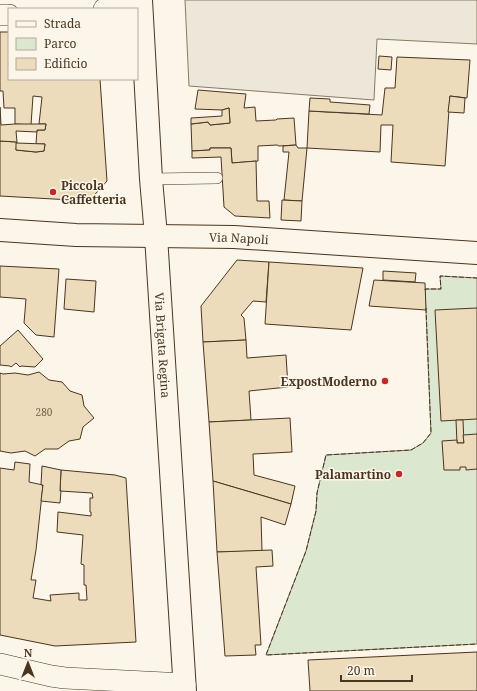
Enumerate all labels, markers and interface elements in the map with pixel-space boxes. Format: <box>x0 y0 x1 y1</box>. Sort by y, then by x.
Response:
legend <box>8 8 138 80</box>
text: Strada <box>44 15 81 32</box>
text: Parco <box>44 35 77 52</box>
text: Edificio <box>44 55 87 72</box>
place label: Piccola Caffetteria <box>61 177 127 208</box>
marker: Piccola Caffetteria <box>48 187 58 197</box>
street label: Via Napoli <box>209 228 269 248</box>
street label: Via Brigata Regina <box>151 292 175 399</box>
place label: ExpostModerno <box>281 373 377 390</box>
marker: ExpostModerno <box>380 376 390 386</box>
house number: 280 <box>36 405 53 419</box>
place label: Palamartino <box>315 466 391 483</box>
marker: Palamartino <box>394 469 404 479</box>
north arrow <box>8 643 48 683</box>
text: N <box>24 645 33 660</box>
scale bar <box>341 657 412 683</box>
text: 20 m <box>347 662 375 679</box>

